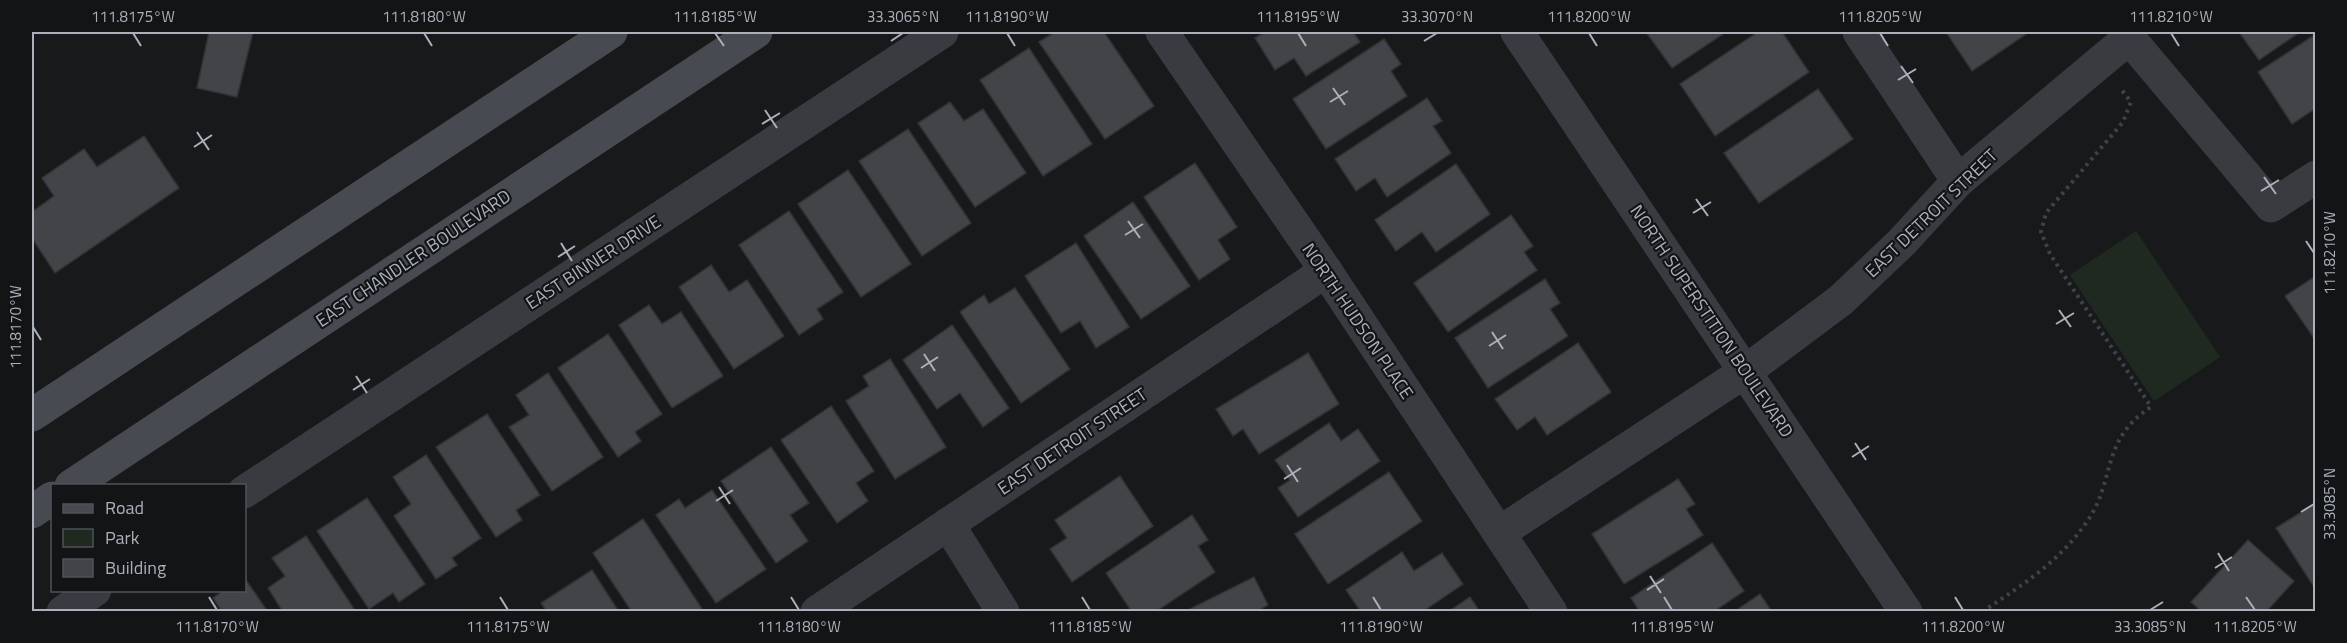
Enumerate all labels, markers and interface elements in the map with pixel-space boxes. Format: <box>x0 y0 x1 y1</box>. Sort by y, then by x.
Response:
text: 111.8175°W <box>91 5 175 28</box>
text: 111.8180°W <box>382 5 466 28</box>
text: 111.8185°W <box>673 5 757 28</box>
text: 33.3065°N <box>867 5 939 28</box>
text: 111.8190°W <box>965 5 1049 28</box>
text: 111.8195°W <box>1256 5 1340 28</box>
text: 33.3070°N <box>1401 5 1473 28</box>
text: 111.8200°W <box>1547 5 1631 28</box>
text: 111.8205°W <box>1838 5 1922 28</box>
text: 111.8210°W <box>2129 5 2213 28</box>
street label: EAST DETROIT STREET <box>1859 142 2004 284</box>
street label: EAST CHANDLER BOULEVARD <box>310 182 516 334</box>
street label: NORTH SUPERSTITION BOULEVARD <box>1624 199 1800 443</box>
street label: EAST BINNER DRIVE <box>520 208 666 316</box>
text: 111.8210°W <box>2318 211 2341 295</box>
street label: NORTH HUDSON PLACE <box>1296 238 1420 405</box>
text: 111.8170°W <box>4 285 27 369</box>
street label: EAST DETROIT STREET <box>992 381 1153 501</box>
text: 33.3085°N <box>2318 468 2341 540</box>
legend <box>51 484 246 592</box>
text: Road <box>105 494 144 521</box>
text: Park <box>105 524 140 551</box>
text: Building <box>105 554 166 581</box>
text: 111.8170°W <box>175 615 259 638</box>
text: 111.8175°W <box>466 615 550 638</box>
text: 111.8180°W <box>757 615 841 638</box>
text: 111.8185°W <box>1048 615 1132 638</box>
text: 111.8190°W <box>1339 615 1423 638</box>
text: 111.8195°W <box>1630 615 1714 638</box>
text: 111.8200°W <box>1921 615 2005 638</box>
text: 33.3085°N <box>2114 615 2186 638</box>
text: 111.8205°W <box>2213 615 2297 638</box>

